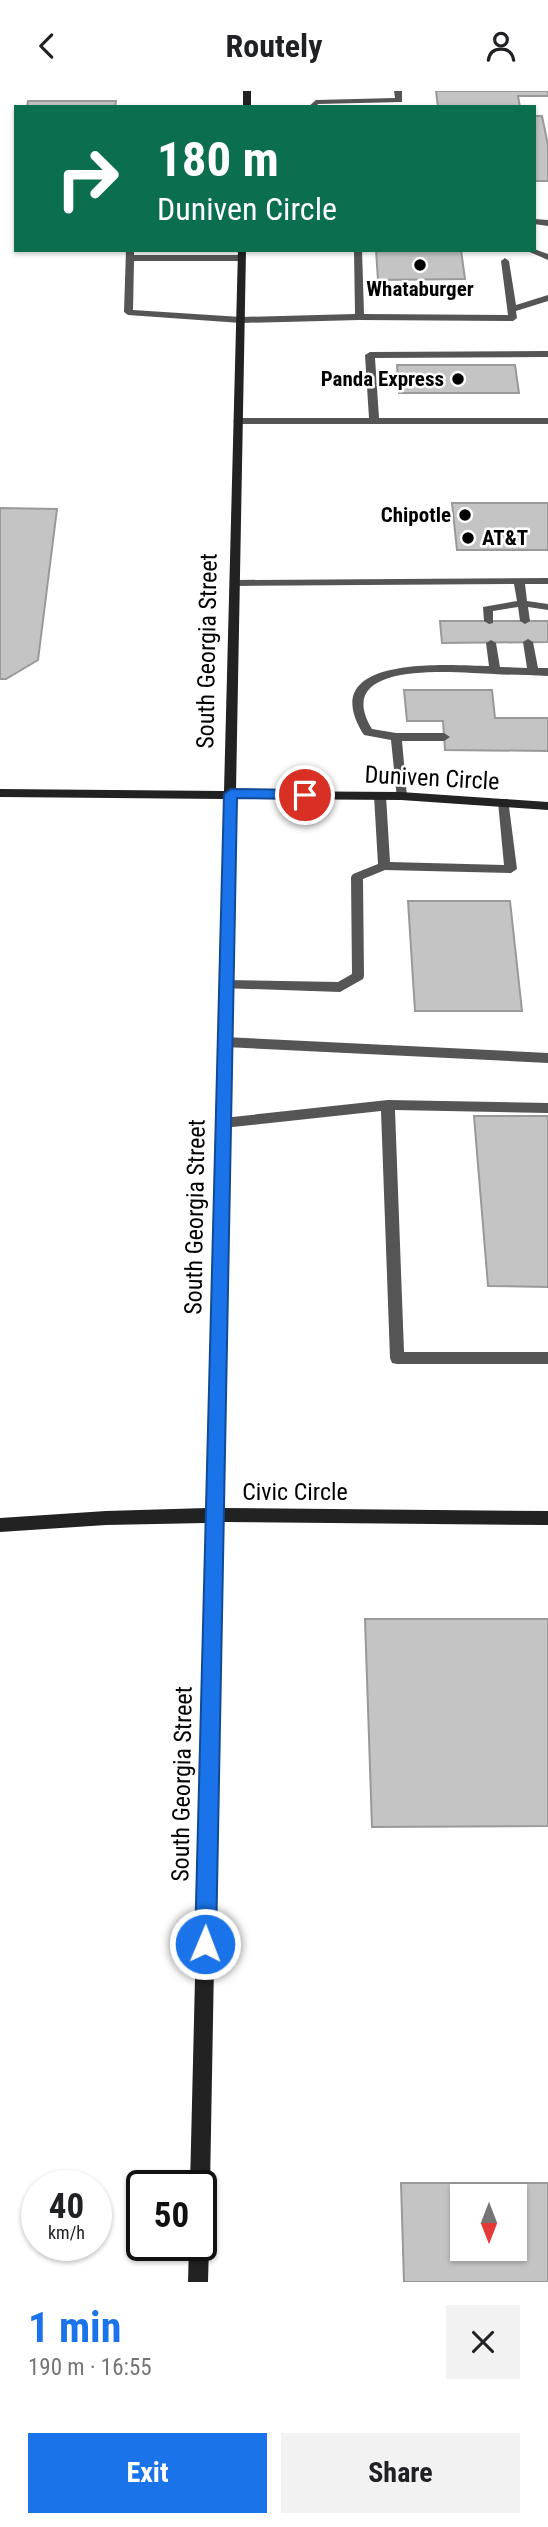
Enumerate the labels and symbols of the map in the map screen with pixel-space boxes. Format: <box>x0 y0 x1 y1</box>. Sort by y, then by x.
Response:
marker: Whataburger <box>412 257 428 273</box>
place label: Whataburger <box>366 277 474 301</box>
place label: Panda Express <box>321 367 444 391</box>
marker: Panda Express <box>450 371 466 387</box>
place label: Chipotle <box>381 503 451 527</box>
marker: Chipotle <box>457 507 473 523</box>
place label: AT&T <box>482 526 528 550</box>
marker: AT&T <box>460 530 476 546</box>
street label: South Georgia Street <box>191 553 223 749</box>
street label: Duniven Circle <box>364 760 500 796</box>
pin <box>275 765 335 825</box>
street label: South Georgia Street <box>179 1119 211 1315</box>
street label: Civic Circle <box>242 1478 348 1506</box>
street label: South Georgia Street <box>166 1686 198 1882</box>
position arrow <box>168 1907 242 1981</box>
speed limit sign: 50 <box>126 2170 217 2261</box>
north arrow <box>450 2184 527 2261</box>

